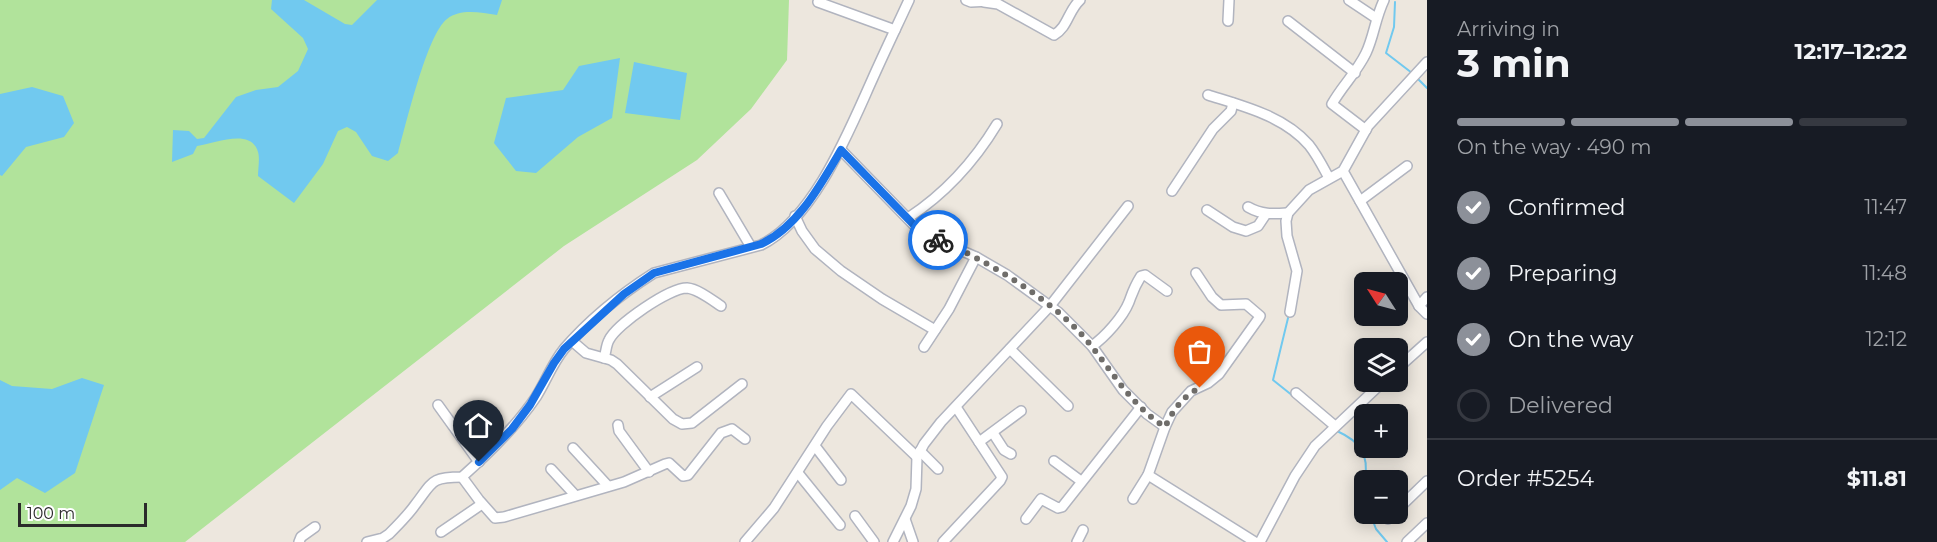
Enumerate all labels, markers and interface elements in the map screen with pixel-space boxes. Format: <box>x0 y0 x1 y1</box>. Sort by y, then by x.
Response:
text: Arriving in <box>1457 17 1560 41</box>
text: 12:17–12:22 <box>1795 38 1907 65</box>
text: 3 min <box>1457 39 1571 87</box>
text: On the way · 490 m <box>1457 135 1651 159</box>
icon: check <box>1457 191 1490 224</box>
text: Confirmed <box>1508 194 1625 221</box>
text: 11:47 <box>1864 195 1907 219</box>
courier <box>908 210 968 270</box>
icon: bike <box>922 224 955 257</box>
icon: check <box>1457 257 1490 290</box>
text: Preparing <box>1508 260 1617 287</box>
text: 11:48 <box>1862 261 1907 285</box>
north arrow <box>1354 272 1408 326</box>
map controls <box>1354 272 1408 524</box>
icon: check <box>1457 323 1490 356</box>
pin <box>1174 326 1225 388</box>
text: On the way <box>1508 326 1633 353</box>
text: 12:12 <box>1866 327 1907 351</box>
icon: bag <box>1183 335 1216 368</box>
button: layers <box>1354 338 1408 392</box>
text: Delivered <box>1508 392 1613 419</box>
pin <box>453 400 504 462</box>
button: + <box>1354 404 1408 458</box>
icon: home <box>462 409 495 442</box>
text: Order #5254 <box>1457 465 1594 492</box>
text: $11.81 <box>1847 465 1907 492</box>
button: − <box>1354 470 1408 524</box>
scale bar <box>18 500 147 528</box>
text: 100 m <box>27 504 75 523</box>

